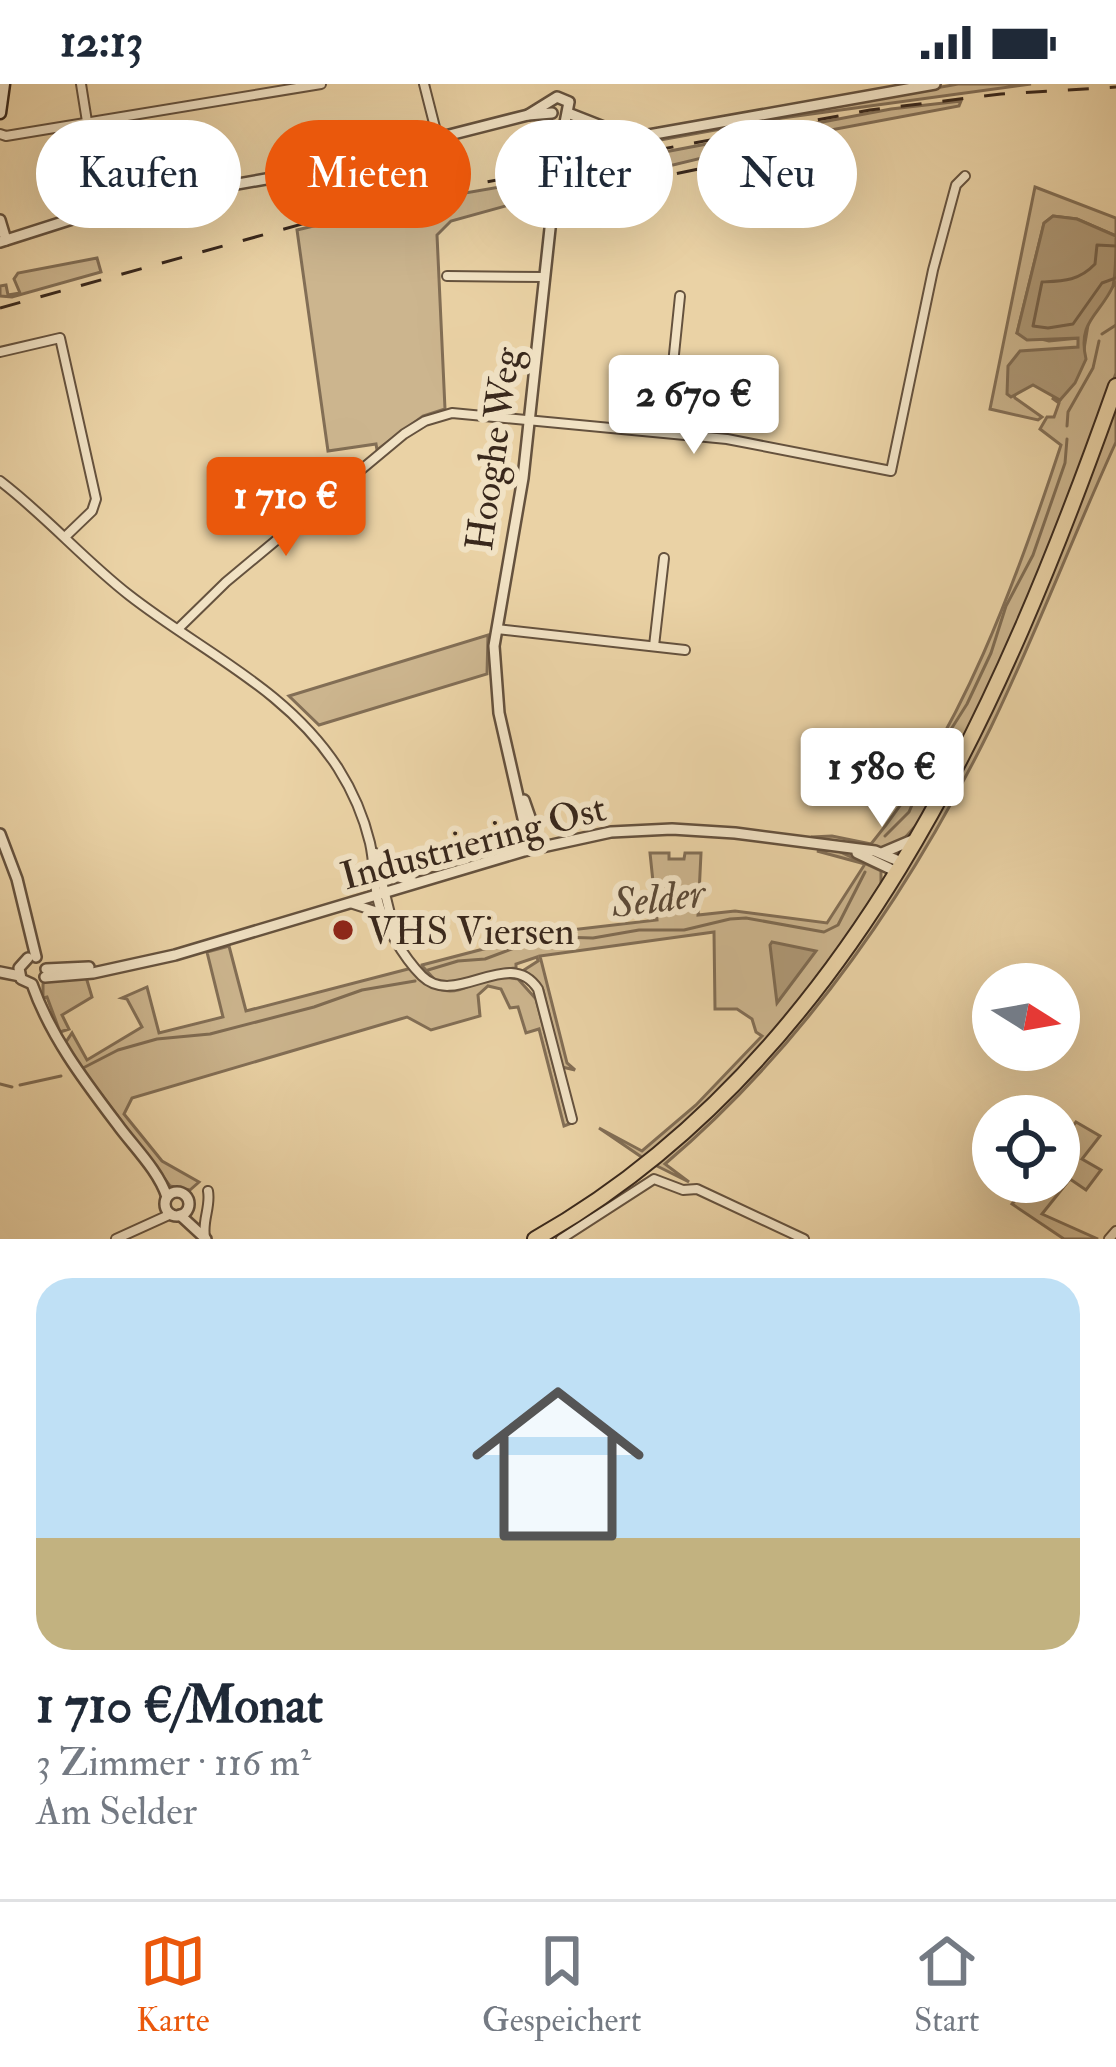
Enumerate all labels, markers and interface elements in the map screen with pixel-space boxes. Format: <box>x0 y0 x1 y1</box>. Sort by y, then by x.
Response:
text: 12:13 <box>60 14 143 70</box>
chip: Kaufen <box>36 120 241 228</box>
chip: Mieten <box>265 120 471 228</box>
chip: Filter <box>495 120 673 228</box>
chip: Neu <box>697 120 857 228</box>
street label: Hooghe Weg <box>455 344 532 554</box>
pin: 2 670 € <box>583 355 805 457</box>
text: 2 670 € <box>636 369 752 418</box>
pin: 1 710 € <box>175 457 397 559</box>
text: 1 710 € <box>234 471 338 520</box>
pin: 1 580 € <box>771 728 993 830</box>
text: 1 580 € <box>828 742 936 791</box>
street label: Industriering Ost <box>336 784 611 901</box>
water label: Selder <box>608 867 710 931</box>
place label: VHS Viersen <box>367 907 575 956</box>
marker: VHS Viersen <box>330 917 356 943</box>
north arrow <box>972 963 1080 1071</box>
map controls <box>972 963 1080 1203</box>
button: locate <box>972 1095 1080 1203</box>
icon: home <box>450 1356 666 1572</box>
text: 1 710 €/Monat <box>36 1674 323 1738</box>
text: 3 Zimmer · 116 m² <box>36 1738 311 1787</box>
text: Am Selder <box>36 1787 197 1836</box>
tab: Karte <box>136 1928 210 2041</box>
tab: Gespeichert <box>482 1928 641 2041</box>
tab: Start <box>914 1928 980 2041</box>

